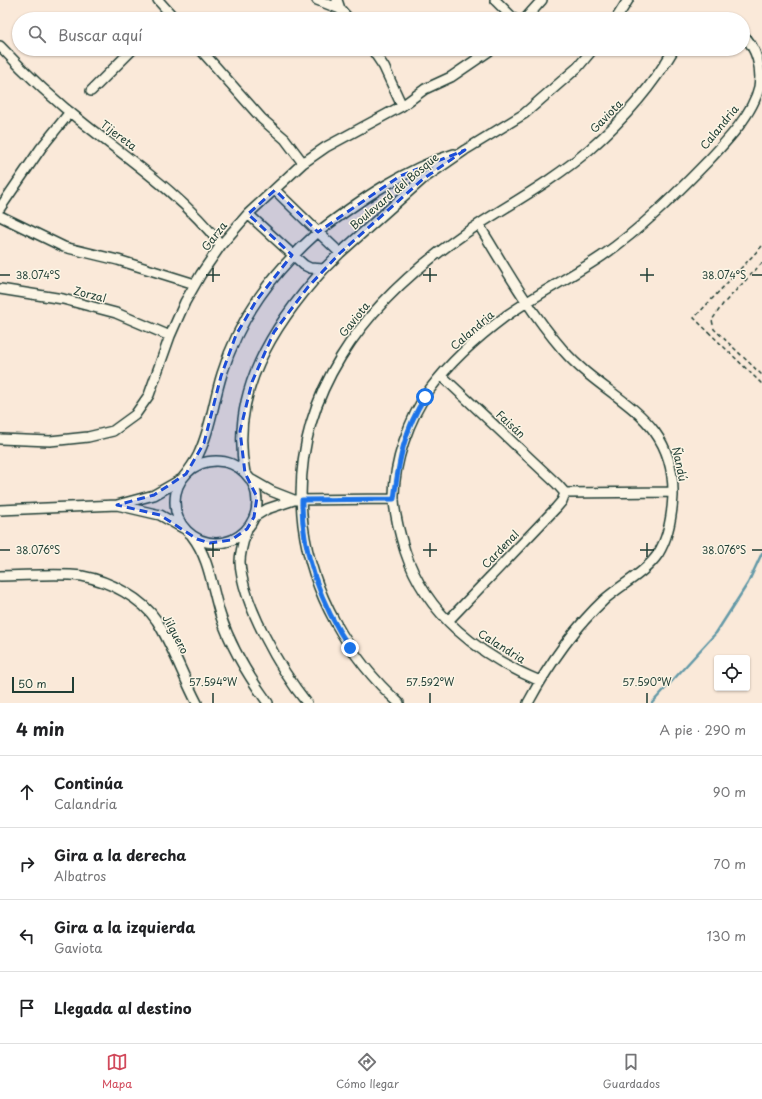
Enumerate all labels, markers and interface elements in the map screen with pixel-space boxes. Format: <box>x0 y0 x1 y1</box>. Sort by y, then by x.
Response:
search box <box>12 12 750 56</box>
icon: search <box>26 23 48 45</box>
text: Buscar aquí <box>58 23 142 46</box>
street label: Gaviota <box>586 95 626 137</box>
street label: Calandria <box>696 101 742 153</box>
street label: Tijereta <box>97 116 141 154</box>
street label: Boulevard del Bosque <box>346 149 442 233</box>
street label: Garza <box>197 218 231 254</box>
text: 38.074°S <box>16 267 60 282</box>
text: 38.074°S <box>702 267 746 282</box>
street label: Zorzal <box>72 282 108 306</box>
street label: Gaviota <box>335 298 374 340</box>
street label: Calandria <box>446 306 498 354</box>
route start <box>416 388 434 406</box>
street label: Faisán <box>493 406 529 442</box>
street label: Ñandú <box>668 445 692 483</box>
street label: Cardenal <box>477 526 523 572</box>
text: 38.076°S <box>16 542 60 557</box>
text: 38.076°S <box>702 542 746 557</box>
street label: Jilguero <box>159 611 193 657</box>
street label: Calandria <box>475 625 529 667</box>
route end <box>341 639 359 657</box>
map controls <box>714 655 750 691</box>
button: locate <box>714 655 750 691</box>
text: 57.594°W <box>189 674 238 689</box>
text: 57.592°W <box>406 674 455 689</box>
text: 57.590°W <box>622 674 672 689</box>
scale bar <box>12 675 74 694</box>
text: 50 m <box>18 675 47 692</box>
text: 4 min <box>16 716 64 742</box>
text: A pie · 290 m <box>660 720 746 739</box>
text: Continúa <box>54 771 123 794</box>
icon: ahead <box>16 781 38 803</box>
text: 90 m <box>713 782 746 801</box>
text: Calandria <box>54 794 117 813</box>
text: Gira a la derecha <box>54 843 186 866</box>
icon: right <box>16 853 38 875</box>
text: 70 m <box>713 854 746 873</box>
text: Albatros <box>54 866 106 885</box>
text: Gira a la izquierda <box>54 915 195 938</box>
icon: left <box>16 925 38 947</box>
text: 130 m <box>707 926 746 945</box>
text: Gaviota <box>54 938 102 957</box>
text: Llegada al destino <box>54 996 192 1019</box>
icon: arrive <box>16 997 38 1019</box>
tab: Mapa <box>102 1051 132 1092</box>
tab: Cómo llegar <box>336 1051 399 1092</box>
tab: Guardados <box>603 1051 660 1092</box>

